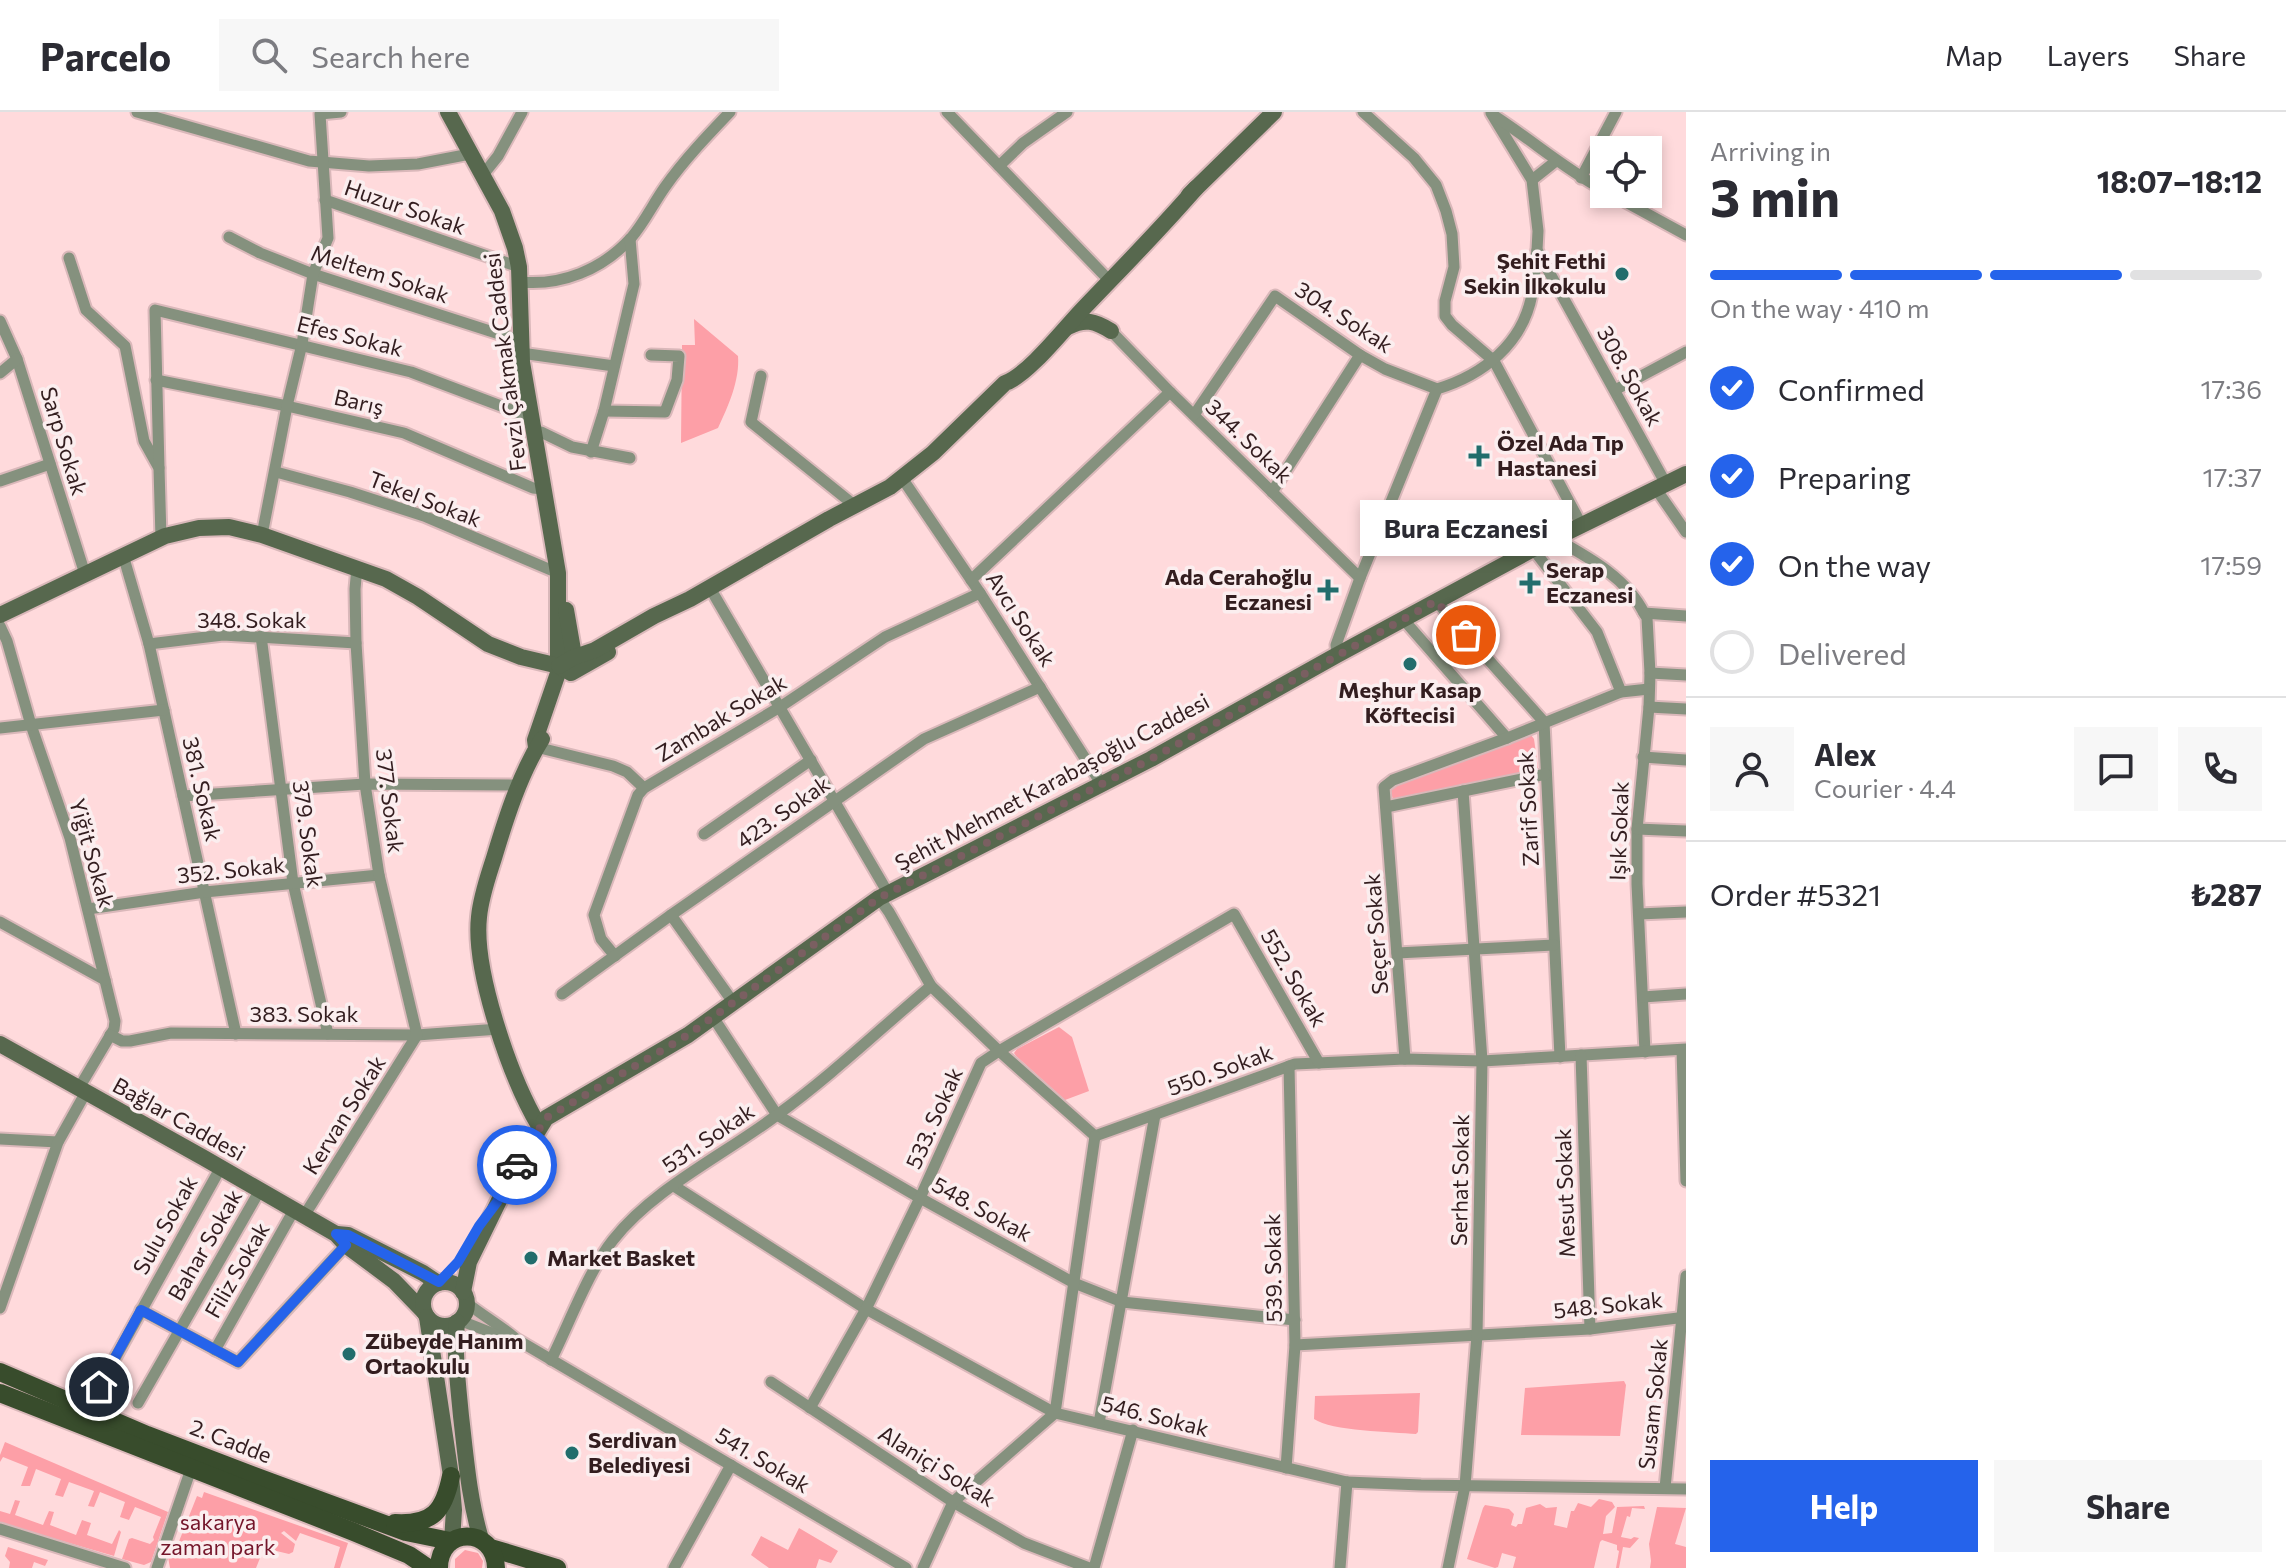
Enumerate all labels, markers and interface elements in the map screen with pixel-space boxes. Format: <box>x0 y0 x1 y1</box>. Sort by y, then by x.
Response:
search box <box>219 19 779 91</box>
text: Parcelo <box>40 32 171 79</box>
icon: search <box>247 33 291 77</box>
text: Search here <box>311 37 470 74</box>
text: Map <box>1945 38 2003 72</box>
text: Layers <box>2047 38 2129 72</box>
text: Share <box>2173 38 2246 72</box>
text: Arriving in <box>1710 135 1831 166</box>
map controls <box>1590 136 1662 208</box>
button: locate <box>1590 136 1662 208</box>
text: 18:07–18:12 <box>2097 162 2262 199</box>
text: 3 min <box>1710 164 1840 228</box>
street label: Huzur Sokak <box>341 173 469 240</box>
street label: Meltem Sokak <box>308 239 453 309</box>
place label: Şehit Fethi Sekin İlkokulu <box>1464 247 1606 299</box>
street label: Fevzi Çakmak Caddesi <box>478 251 531 473</box>
marker: Şehit Fethi Sekin İlkokulu <box>1613 265 1631 283</box>
street label: 304. Sokak <box>1290 275 1398 358</box>
text: On the way · 410 m <box>1710 292 1929 323</box>
street label: Efes Sokak <box>294 309 406 362</box>
street label: 308. Sokak <box>1592 321 1669 431</box>
icon: check <box>1710 366 1754 410</box>
text: Confirmed <box>1778 370 1925 407</box>
text: 17:36 <box>2200 373 2262 404</box>
street label: Sarp Sokak <box>35 383 94 498</box>
street label: Barış <box>332 383 387 420</box>
street label: 344. Sokak <box>1201 393 1298 488</box>
place label: Özel Ada Tıp Hastanesi <box>1497 429 1624 481</box>
marker: Özel Ada Tıp Hastanesi <box>1468 445 1490 467</box>
icon: check <box>1710 454 1754 498</box>
text: Preparing <box>1778 458 1911 495</box>
text: 17:37 <box>2203 461 2262 492</box>
street label: Tekel Sokak <box>365 465 485 532</box>
callout: Bura Eczanesi <box>1360 499 1572 555</box>
text: Bura Eczanesi <box>1384 512 1548 543</box>
icon: check <box>1710 542 1754 586</box>
text: On the way <box>1778 546 1931 583</box>
text: 17:59 <box>2200 549 2262 580</box>
place label: Serap Eczanesi <box>1546 556 1633 608</box>
place label: Ada Cerahoğlu Eczanesi <box>1165 563 1312 615</box>
street label: Avcı Sokak <box>981 566 1062 671</box>
marker: Serap Eczanesi <box>1521 574 1539 592</box>
marker: Ada Cerahoğlu Eczanesi <box>1319 581 1337 599</box>
pin <box>1432 601 1500 669</box>
street label: 348. Sokak <box>197 606 307 633</box>
icon: bag <box>1444 613 1488 657</box>
text: Delivered <box>1778 634 1907 671</box>
marker: Meşhur Kasap Köftecisi <box>1401 655 1419 673</box>
street label: Zambak Sokak <box>651 668 791 767</box>
place label: Meşhur Kasap Köftecisi <box>1338 676 1482 728</box>
street label: Şehit Mehmet Karabaşoğlu Caddesi <box>890 687 1214 876</box>
button: person <box>1710 727 1794 811</box>
button: chat <box>2074 727 2158 811</box>
button: phone <box>2178 727 2262 811</box>
street label: 381. Sokak <box>177 734 228 844</box>
text: Alex <box>1814 735 1877 772</box>
street label: 377. Sokak <box>371 747 410 855</box>
street label: Zarif Sokak <box>1511 751 1544 867</box>
street label: 423. Sokak <box>731 770 835 854</box>
text: Courier · 4.4 <box>1814 772 1956 803</box>
street label: 379. Sokak <box>288 779 329 889</box>
street label: Işık Sokak <box>1603 781 1634 881</box>
street label: Yiğit Sokak <box>64 795 121 911</box>
street label: 352. Sokak <box>176 850 286 889</box>
street label: Seçer Sokak <box>1358 872 1393 996</box>
text: Order #5321 <box>1710 875 1881 912</box>
text: ₺287 <box>2190 875 2262 912</box>
street label: 552. Sokak <box>1256 924 1333 1031</box>
street label: 383. Sokak <box>250 1000 358 1027</box>
street label: 550. Sokak <box>1163 1038 1276 1101</box>
street label: Kervan Sokak <box>296 1050 391 1179</box>
street label: 533. Sokak <box>899 1063 968 1173</box>
street label: Bağlar Caddesi <box>108 1071 250 1166</box>
street label: 531. Sokak <box>656 1097 759 1178</box>
street label: Serhat Sokak <box>1445 1114 1474 1246</box>
courier <box>477 1125 557 1205</box>
street label: Mesut Sokak <box>1549 1128 1580 1258</box>
icon: car <box>495 1143 539 1187</box>
street label: 548. Sokak <box>928 1170 1037 1247</box>
street label: Sulu Sokak <box>126 1171 203 1279</box>
street label: Bahar Sokak <box>162 1184 247 1305</box>
street label: 539. Sokak <box>1258 1213 1287 1323</box>
street label: Filiz Sokak <box>198 1217 275 1322</box>
place label: Market Basket <box>547 1244 695 1271</box>
marker: Market Basket <box>522 1249 540 1267</box>
street label: 548. Sokak <box>1552 1285 1664 1324</box>
place label: Zübeyde Hanım Ortaokulu <box>365 1327 523 1379</box>
street label: Susam Sokak <box>1632 1337 1673 1471</box>
marker: Zübeyde Hanım Ortaokulu <box>340 1345 358 1363</box>
pin <box>65 1353 133 1421</box>
icon: home <box>77 1365 121 1409</box>
street label: 546. Sokak <box>1099 1389 1212 1442</box>
street label: 2. Cadde <box>187 1413 276 1468</box>
street label: Alaniçi Sokak <box>874 1419 1001 1512</box>
street label: 541. Sokak <box>711 1421 815 1498</box>
place label: Serdivan Belediyesi <box>588 1426 690 1478</box>
marker: Serdivan Belediyesi <box>563 1444 581 1462</box>
button: Help <box>1710 1460 1978 1552</box>
button: Share <box>1994 1460 2262 1552</box>
park label: sakarya zaman park <box>160 1508 276 1560</box>

